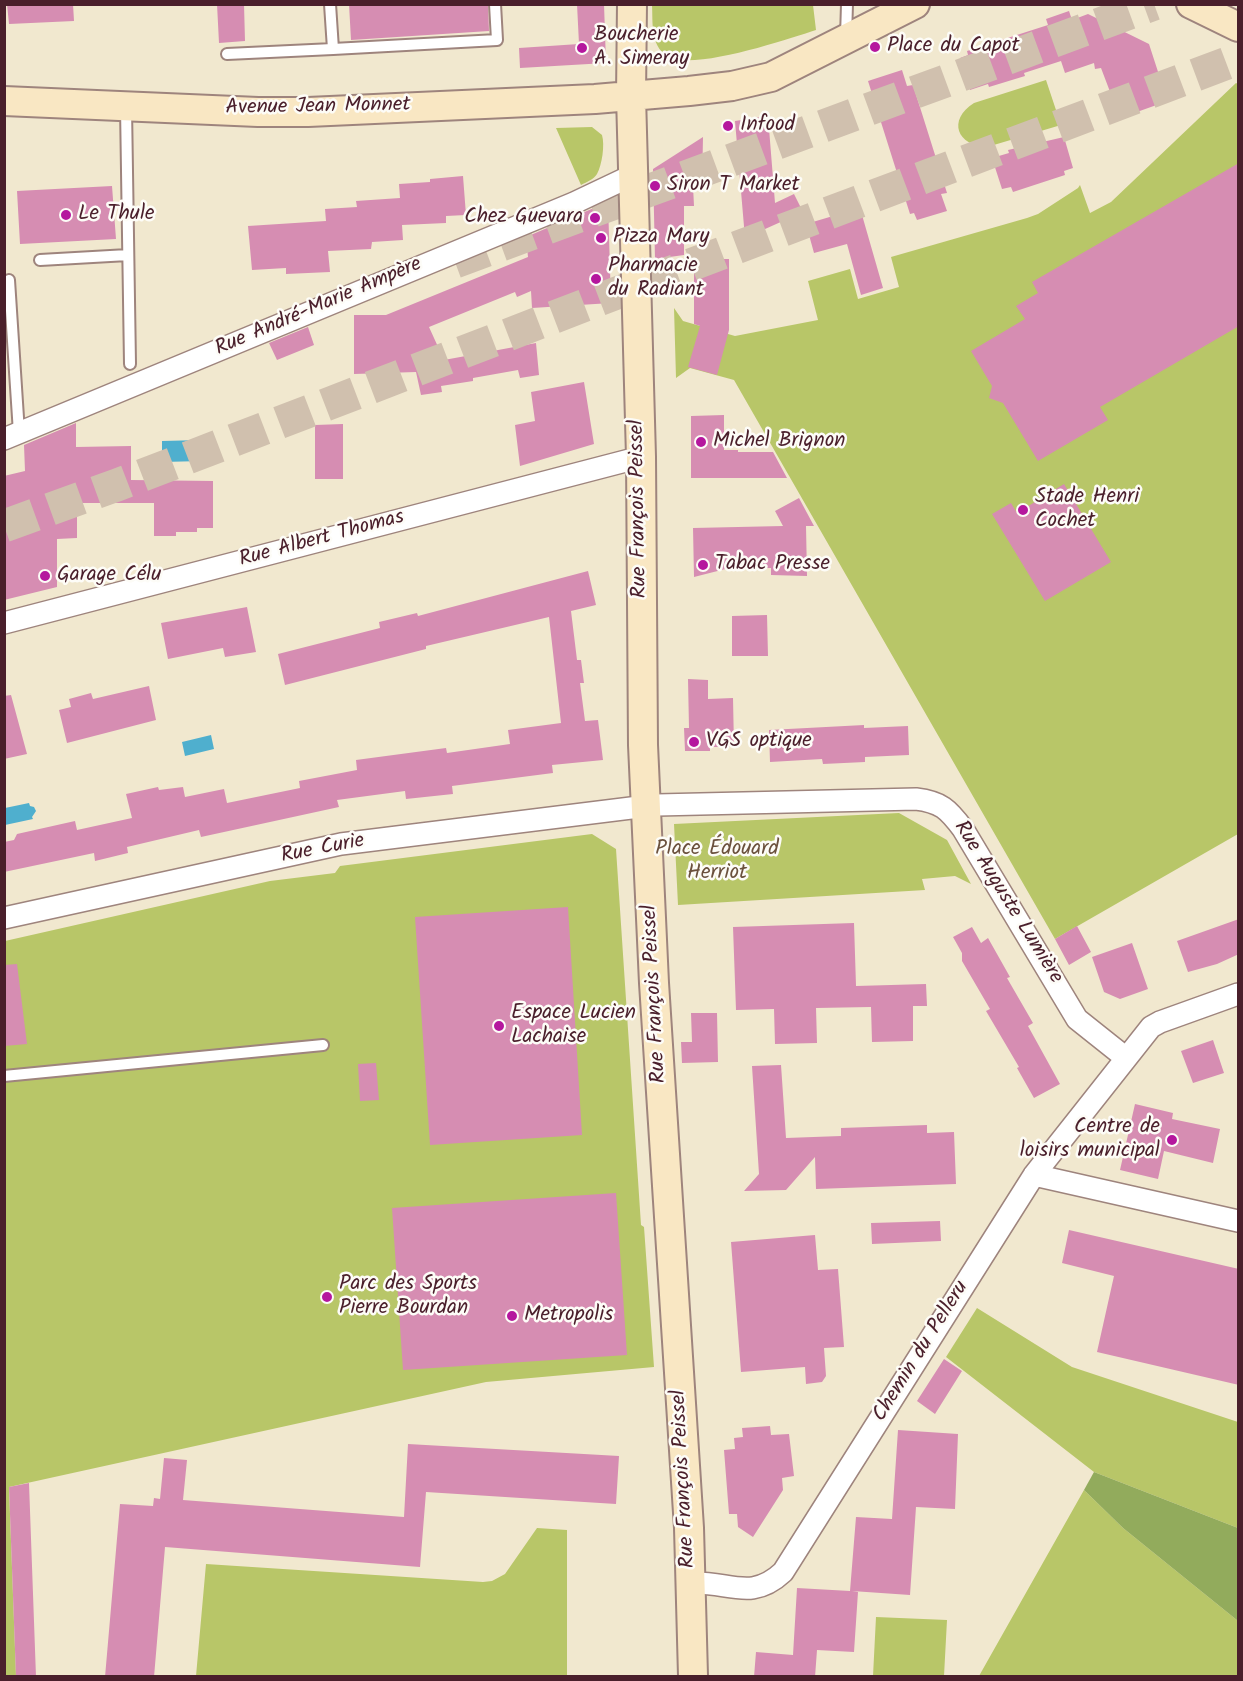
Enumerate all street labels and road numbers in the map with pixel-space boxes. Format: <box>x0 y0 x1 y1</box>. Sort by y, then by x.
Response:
street label: Avenue Jean Monnet <box>225 94 411 122</box>
street label: Rue André-Marie Ampère <box>212 253 426 363</box>
street label: Rue François Peissel <box>626 419 654 599</box>
street label: Rue Albert Thomas <box>237 506 407 574</box>
street label: Rue Auguste Lumière <box>947 817 1067 989</box>
street label: Rue Curie <box>279 830 367 870</box>
street label: Rue François Peissel <box>639 904 673 1084</box>
street label: Chemin du Pelleru <box>869 1277 975 1427</box>
street label: Rue François Peissel <box>668 1389 702 1569</box>

